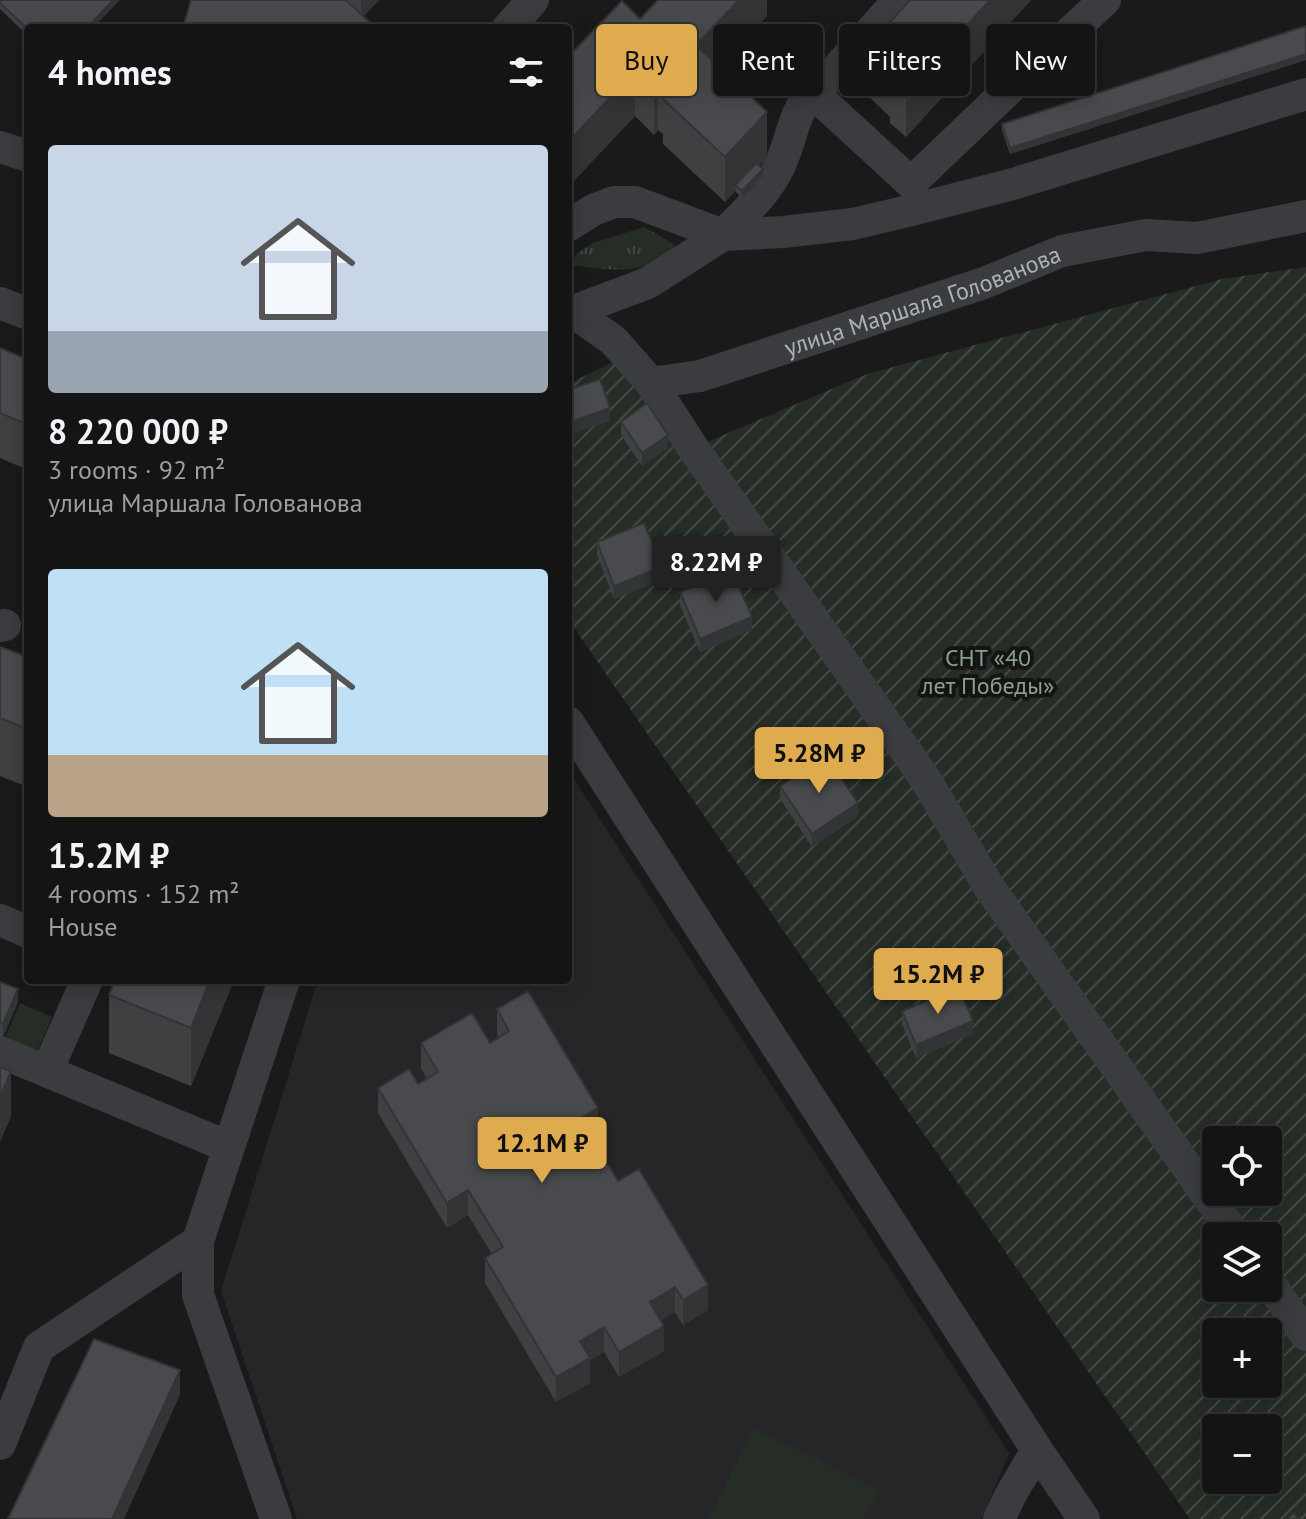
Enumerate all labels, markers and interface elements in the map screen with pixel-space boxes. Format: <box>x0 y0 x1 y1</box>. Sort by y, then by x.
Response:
chip: Buy <box>596 24 697 96</box>
chip: Rent <box>713 24 823 96</box>
chip: Filters <box>839 24 970 96</box>
chip: New <box>986 24 1095 96</box>
text: 4 homes <box>48 50 172 94</box>
icon: filters <box>504 50 548 94</box>
icon: home <box>226 197 370 341</box>
street label: улица Маршала Голованова <box>780 238 1065 363</box>
text: 8 220 000 ₽ <box>48 409 228 453</box>
text: 3 rooms · 92 m² <box>48 453 225 486</box>
text: улица Маршала Голованова <box>48 486 363 519</box>
pin: 8.22M ₽ <box>642 536 790 604</box>
text: 8.22M ₽ <box>670 545 762 578</box>
icon: home <box>226 621 370 765</box>
park label: СНТ «40 лет Победы» <box>921 642 1054 701</box>
pin: 5.28M ₽ <box>745 727 893 795</box>
text: 5.28M ₽ <box>773 736 865 769</box>
text: 15.2M ₽ <box>48 833 169 877</box>
text: 4 rooms · 152 m² <box>48 877 240 910</box>
text: House <box>48 910 118 943</box>
pin: 15.2M ₽ <box>864 948 1012 1016</box>
text: 15.2M ₽ <box>892 957 984 990</box>
pin: 12.1M ₽ <box>468 1117 616 1185</box>
text: 12.1M ₽ <box>496 1126 588 1159</box>
map controls <box>1202 1126 1282 1494</box>
button: locate <box>1202 1126 1282 1206</box>
button: layers <box>1202 1222 1282 1302</box>
button: + <box>1202 1318 1282 1398</box>
button: − <box>1202 1414 1282 1494</box>

